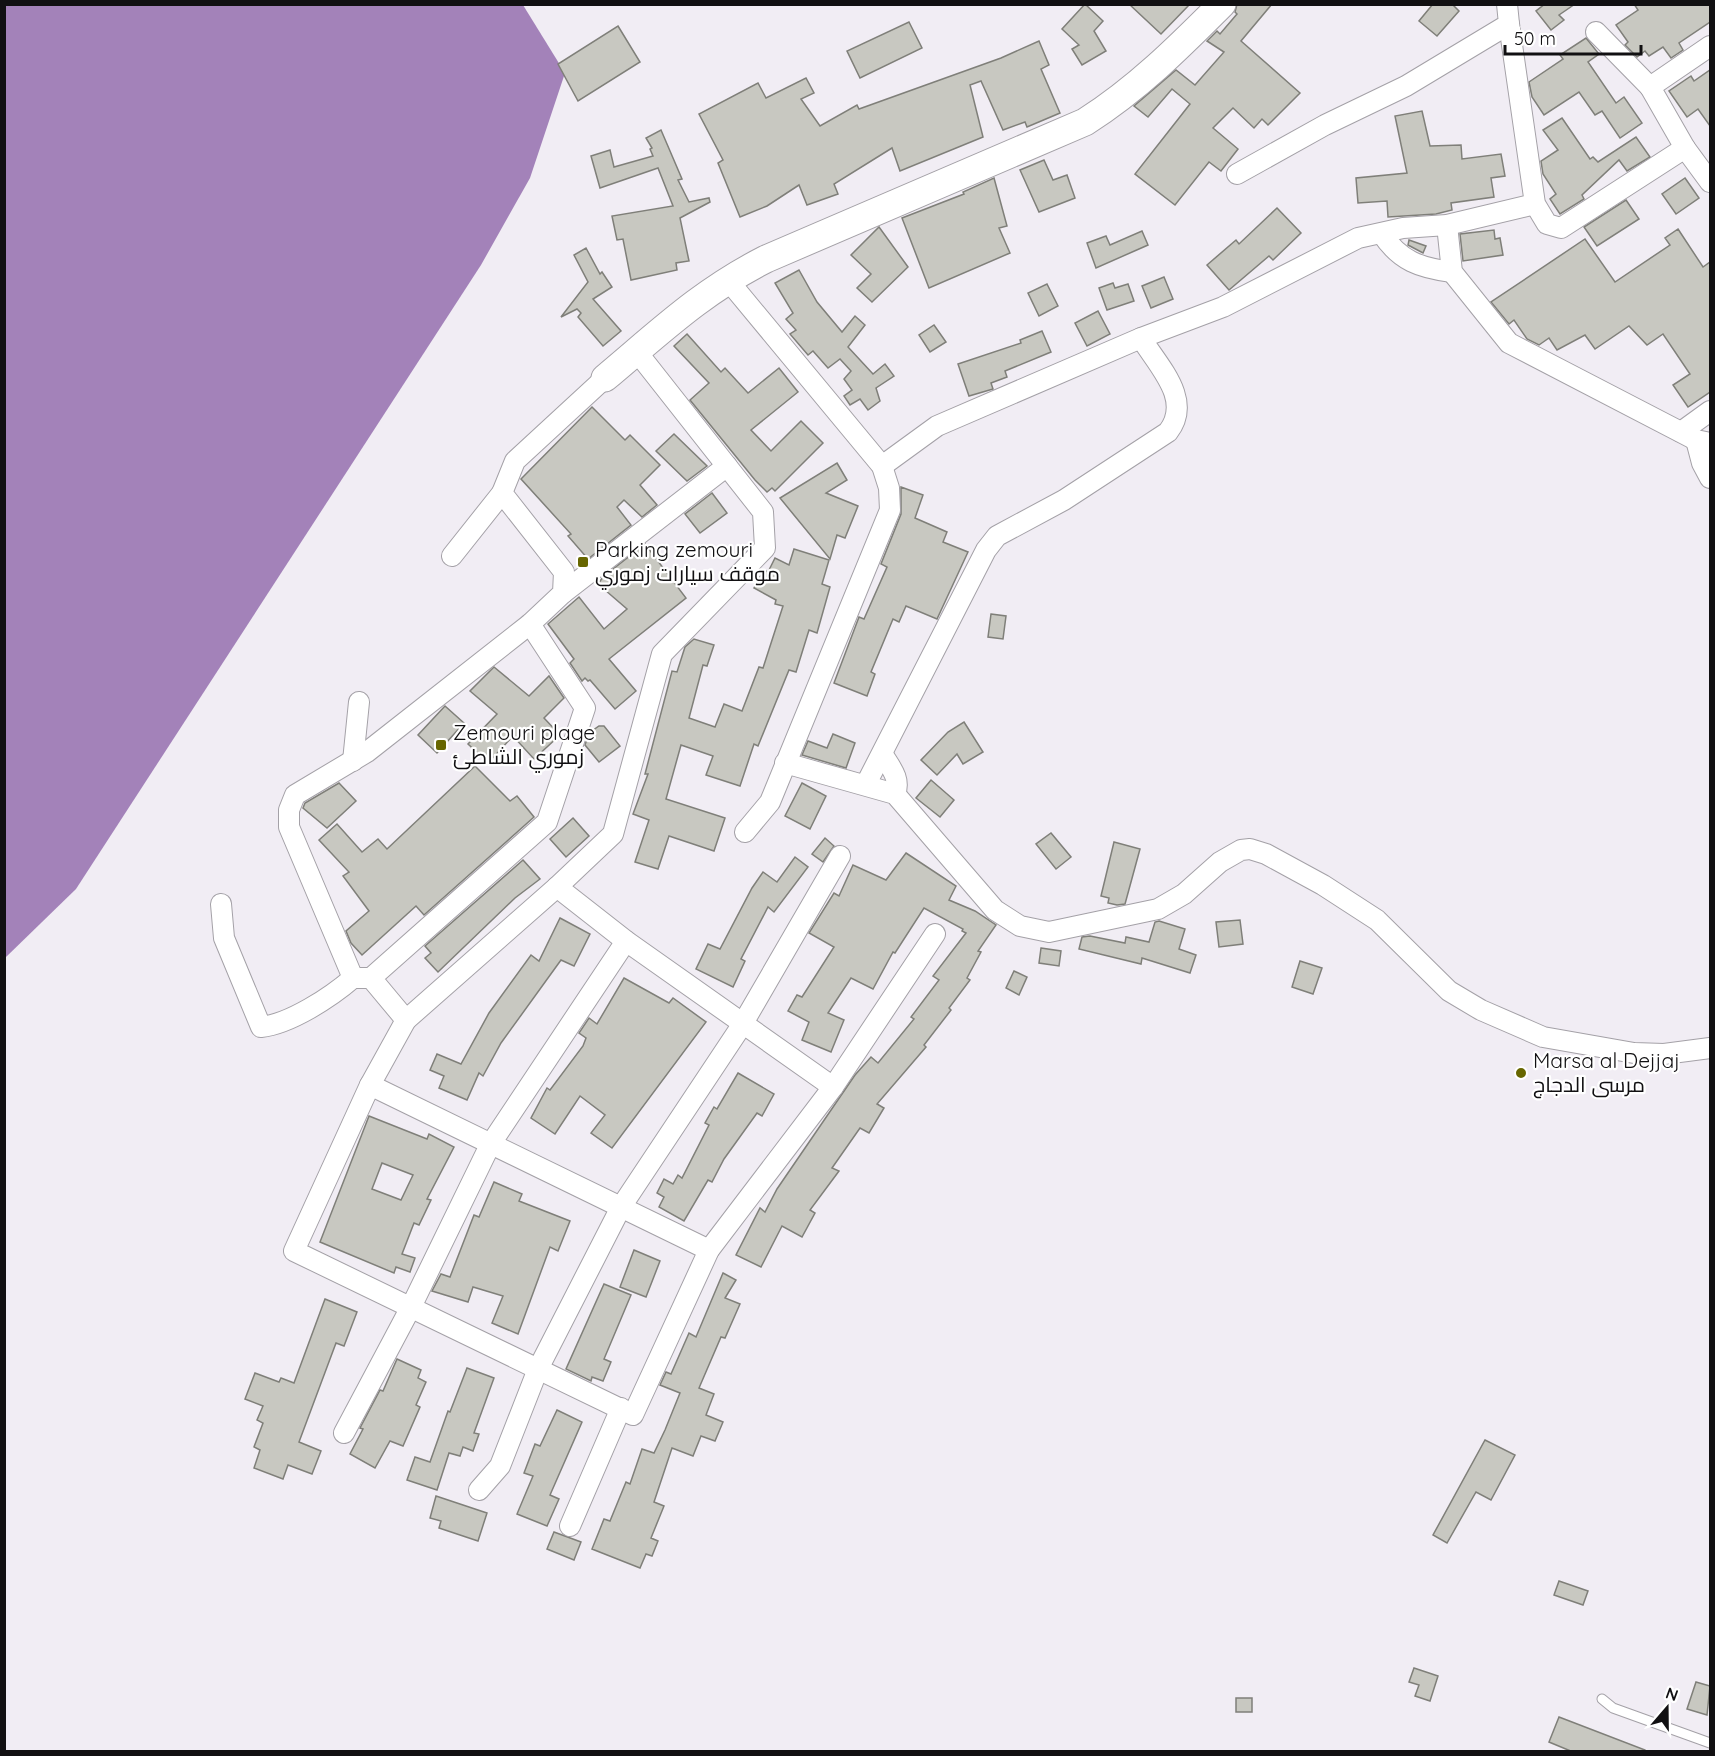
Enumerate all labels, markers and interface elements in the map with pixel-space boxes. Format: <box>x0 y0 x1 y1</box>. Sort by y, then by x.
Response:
scale bar <box>1505 18 1642 56</box>
text: 50 m <box>1514 27 1556 50</box>
place label: Parking zemouri موقف سيارات زموري <box>595 536 780 590</box>
marker: Parking zemouri موقف سيارات زموري <box>576 555 590 569</box>
place label: Zemouri plage زموري الشاطئ <box>453 719 595 773</box>
marker: Zemouri plage زموري الشاطئ <box>434 738 448 752</box>
place label: Marsa al Dejjaj مرسى الدجاج <box>1533 1047 1680 1099</box>
marker: Marsa al Dejjaj مرسى الدجاج <box>1514 1066 1528 1080</box>
north arrow <box>1637 1678 1697 1738</box>
text: N <box>1663 1682 1681 1705</box>

